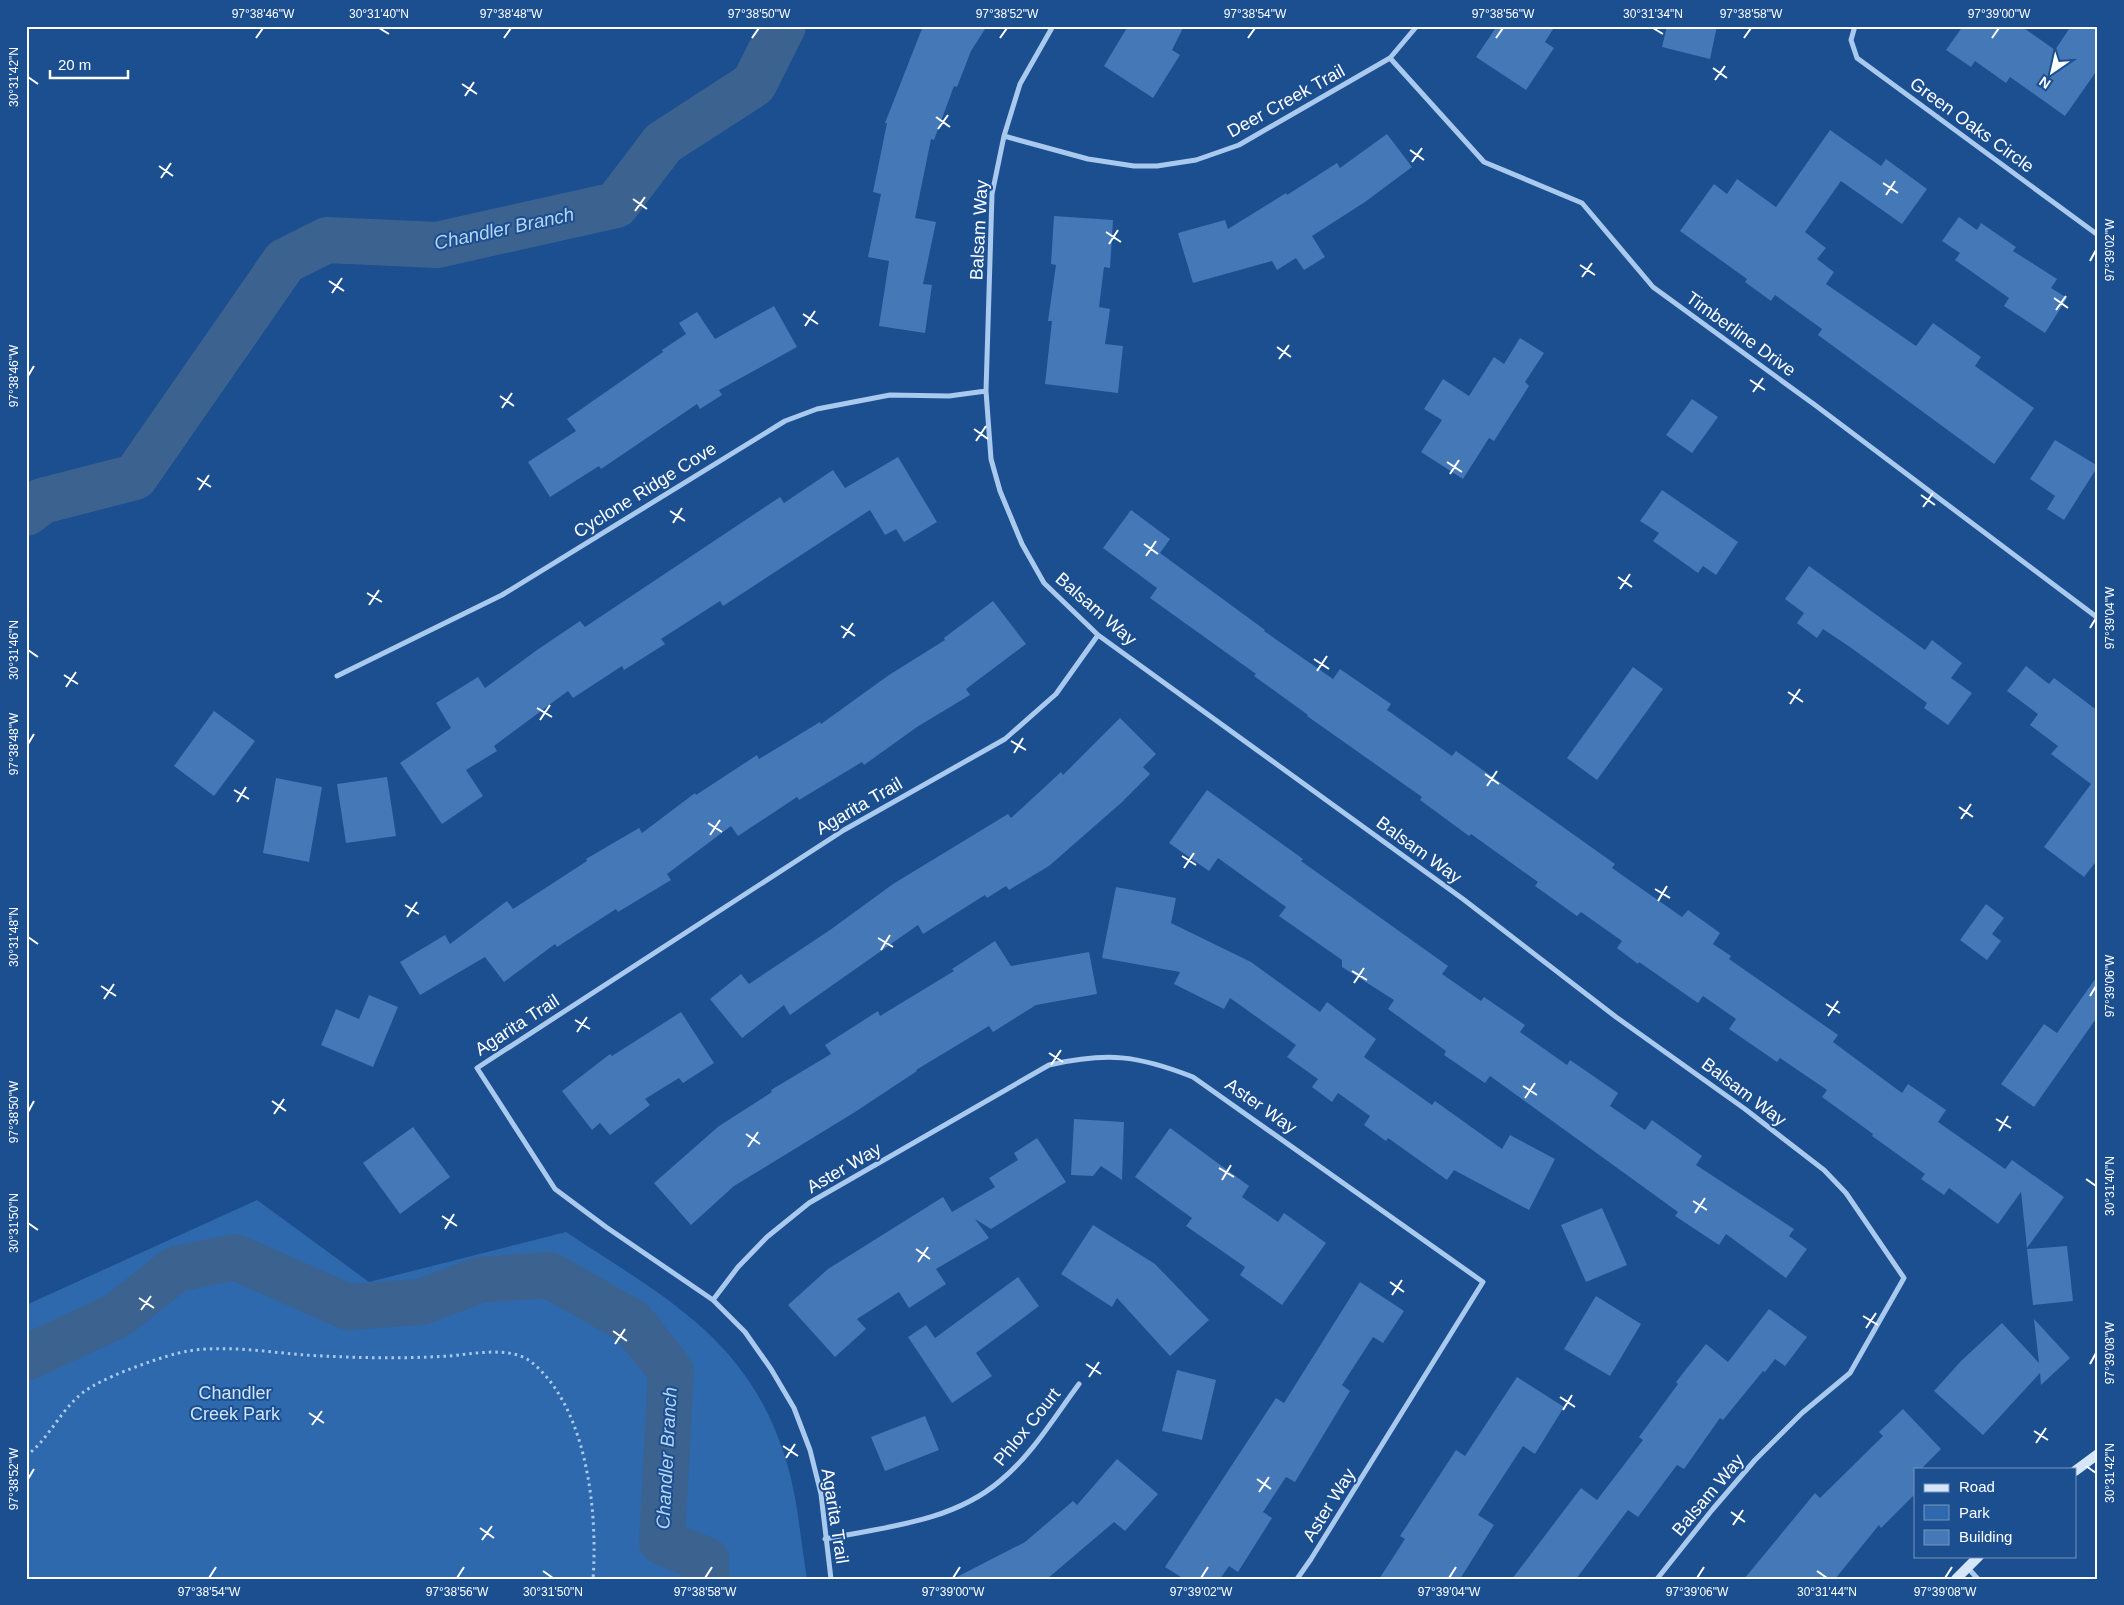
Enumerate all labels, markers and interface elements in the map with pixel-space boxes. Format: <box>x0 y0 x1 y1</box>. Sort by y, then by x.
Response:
text: 97°38'46"W <box>232 7 295 21</box>
text: 30°31'40"N <box>349 7 409 21</box>
text: 97°38'48"W <box>480 7 543 21</box>
text: 97°38'50"W <box>728 7 791 21</box>
text: 97°38'52"W <box>976 7 1039 21</box>
text: 97°38'54"W <box>1224 7 1287 21</box>
text: 97°38'56"W <box>1472 7 1535 21</box>
text: 30°31'34"N <box>1623 7 1683 21</box>
text: 97°38'58"W <box>1720 7 1783 21</box>
text: 97°39'00"W <box>1968 7 2031 21</box>
text: 30°31'42"N <box>7 47 21 107</box>
scale bar <box>50 48 128 80</box>
north arrow <box>2026 48 2076 98</box>
text: 20 m <box>58 56 91 73</box>
street label: Deer Creek Trail <box>1224 60 1348 142</box>
street label: Green Oaks Circle <box>1906 73 2038 177</box>
text: N <box>2036 73 2053 92</box>
street label: Balsam Way <box>966 179 992 281</box>
water label: Chandler Branch <box>432 203 576 254</box>
text: 97°39'02"W <box>2103 218 2117 281</box>
street label: Timberline Drive <box>1682 288 1800 380</box>
text: 97°38'46"W <box>7 344 21 407</box>
street label: Cyclone Ridge Cove <box>570 438 720 542</box>
street label: Balsam Way <box>1052 569 1140 649</box>
text: 97°39'04"W <box>2103 586 2117 649</box>
text: 30°31'46"N <box>7 620 21 680</box>
text: 97°38'48"W <box>7 712 21 775</box>
street label: Agarita Trail <box>812 773 906 839</box>
street label: Balsam Way <box>1373 812 1465 888</box>
text: 30°31'48"N <box>7 907 21 967</box>
text: 97°39'06"W <box>2103 954 2117 1017</box>
street label: Agarita Trail <box>471 990 563 1060</box>
street label: Balsam Way <box>1698 1054 1790 1130</box>
street label: Aster Way <box>1222 1074 1300 1138</box>
text: 97°38'50"W <box>7 1080 21 1143</box>
street label: Aster Way <box>803 1139 885 1197</box>
text: 30°31'40"N <box>2103 1156 2117 1216</box>
text: 30°31'50"N <box>7 1193 21 1253</box>
text: 97°39'08"W <box>2103 1321 2117 1384</box>
park label: Chandler Creek Park <box>190 1383 281 1424</box>
street label: Phlox Court <box>990 1384 1064 1470</box>
water label: Chandler Branch <box>652 1386 681 1530</box>
text: 30°31'42"N <box>2103 1443 2117 1503</box>
text: 97°38'52"W <box>7 1447 21 1510</box>
street label: Balsam Way <box>1668 1450 1748 1540</box>
street label: Aster Way <box>1299 1465 1359 1545</box>
street label: Agarita Trail <box>818 1467 852 1565</box>
legend <box>1914 1468 2076 1558</box>
text: Road <box>1959 1478 1995 1495</box>
text: Park <box>1959 1504 1990 1521</box>
text: Building <box>1959 1528 2012 1545</box>
text: 97°38'54"W <box>178 1585 241 1599</box>
text: 97°38'56"W <box>426 1585 489 1599</box>
text: 30°31'50"N <box>523 1585 583 1599</box>
text: 97°38'58"W <box>674 1585 737 1599</box>
text: 97°39'00"W <box>922 1585 985 1599</box>
text: 97°39'02"W <box>1170 1585 1233 1599</box>
text: 97°39'04"W <box>1418 1585 1481 1599</box>
text: 97°39'06"W <box>1666 1585 1729 1599</box>
text: 30°31'44"N <box>1797 1585 1857 1599</box>
text: 97°39'08"W <box>1914 1585 1977 1599</box>

